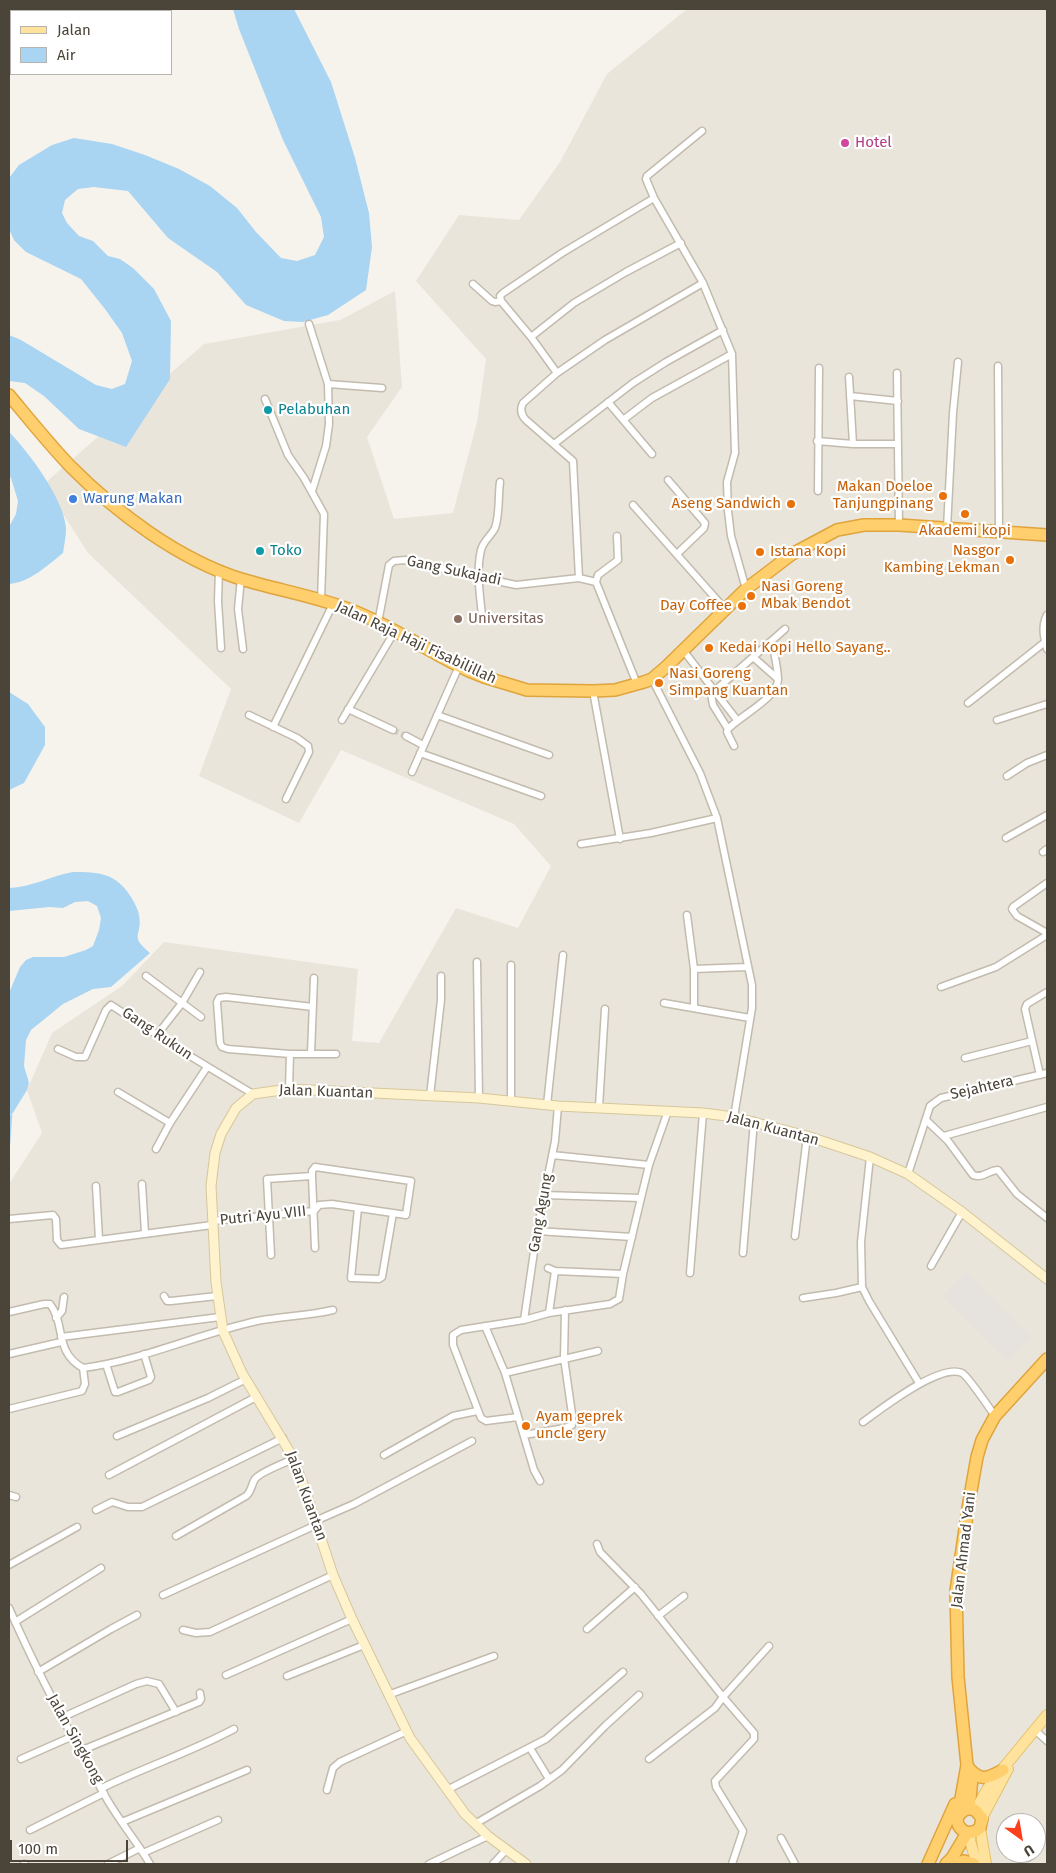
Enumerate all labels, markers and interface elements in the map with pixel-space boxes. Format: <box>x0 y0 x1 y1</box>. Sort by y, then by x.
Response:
legend <box>10 10 172 75</box>
text: Jalan <box>57 21 91 39</box>
text: Air <box>57 46 76 64</box>
place label: Hotel <box>855 134 892 152</box>
marker: Hotel <box>839 137 851 149</box>
place label: Pelabuhan <box>278 401 350 419</box>
marker: Pelabuhan <box>262 404 274 416</box>
place label: Makan Doeloe Tanjungpinang <box>833 478 933 513</box>
place label: Warung Makan <box>83 490 182 508</box>
marker: Makan Doeloe Tanjungpinang <box>937 490 949 502</box>
marker: Warung Makan <box>67 493 79 505</box>
place label: Aseng Sandwich <box>672 495 781 513</box>
marker: Aseng Sandwich <box>785 498 797 510</box>
marker: Akademi kopi <box>959 508 971 520</box>
place label: Akademi kopi <box>919 522 1011 540</box>
place label: Toko <box>270 542 302 560</box>
place label: Nasgor Kambing Lekman <box>884 542 1000 577</box>
place label: Istana Kopi <box>770 543 846 561</box>
marker: Toko <box>254 545 266 557</box>
marker: Istana Kopi <box>754 546 766 558</box>
street label: Gang Sukajadi <box>405 552 503 590</box>
marker: Nasgor Kambing Lekman <box>1004 554 1016 566</box>
place label: Nasi Goreng Mbak Bendot <box>761 578 850 613</box>
marker: Nasi Goreng Mbak Bendot <box>745 590 757 602</box>
place label: Day Coffee <box>660 597 732 615</box>
street label: Jalan Raja Haji Fisabilillah <box>333 598 499 688</box>
marker: Day Coffee <box>736 600 748 612</box>
place label: Universitas <box>468 610 544 628</box>
marker: Universitas <box>452 613 464 625</box>
place label: Kedai Kopi Hello Sayang.. <box>719 639 891 657</box>
marker: Kedai Kopi Hello Sayang.. <box>703 642 715 654</box>
place label: Nasi Goreng Simpang Kuantan <box>669 665 788 700</box>
marker: Nasi Goreng Simpang Kuantan <box>653 677 665 689</box>
street label: Gang Rukun <box>118 1004 196 1064</box>
street label: Sejahtera <box>949 1072 1015 1104</box>
street label: Jalan Kuantan <box>278 1081 374 1103</box>
street label: Jalan Kuantan <box>725 1108 821 1150</box>
street label: Gang Agung <box>525 1172 557 1254</box>
street label: Putri Ayu VIII <box>219 1203 307 1229</box>
place label: Ayam geprek uncle gery <box>536 1408 623 1443</box>
marker: Ayam geprek uncle gery <box>520 1420 532 1432</box>
street label: Jalan Kuantan <box>281 1449 331 1543</box>
street label: Jalan Ahmad Yani <box>948 1491 980 1609</box>
street label: Jalan Singkong <box>43 1691 107 1787</box>
north arrow <box>996 1813 1046 1863</box>
scale bar <box>12 1830 130 1862</box>
text: 100 m <box>18 1840 58 1858</box>
text: U <box>1020 1841 1037 1860</box>

